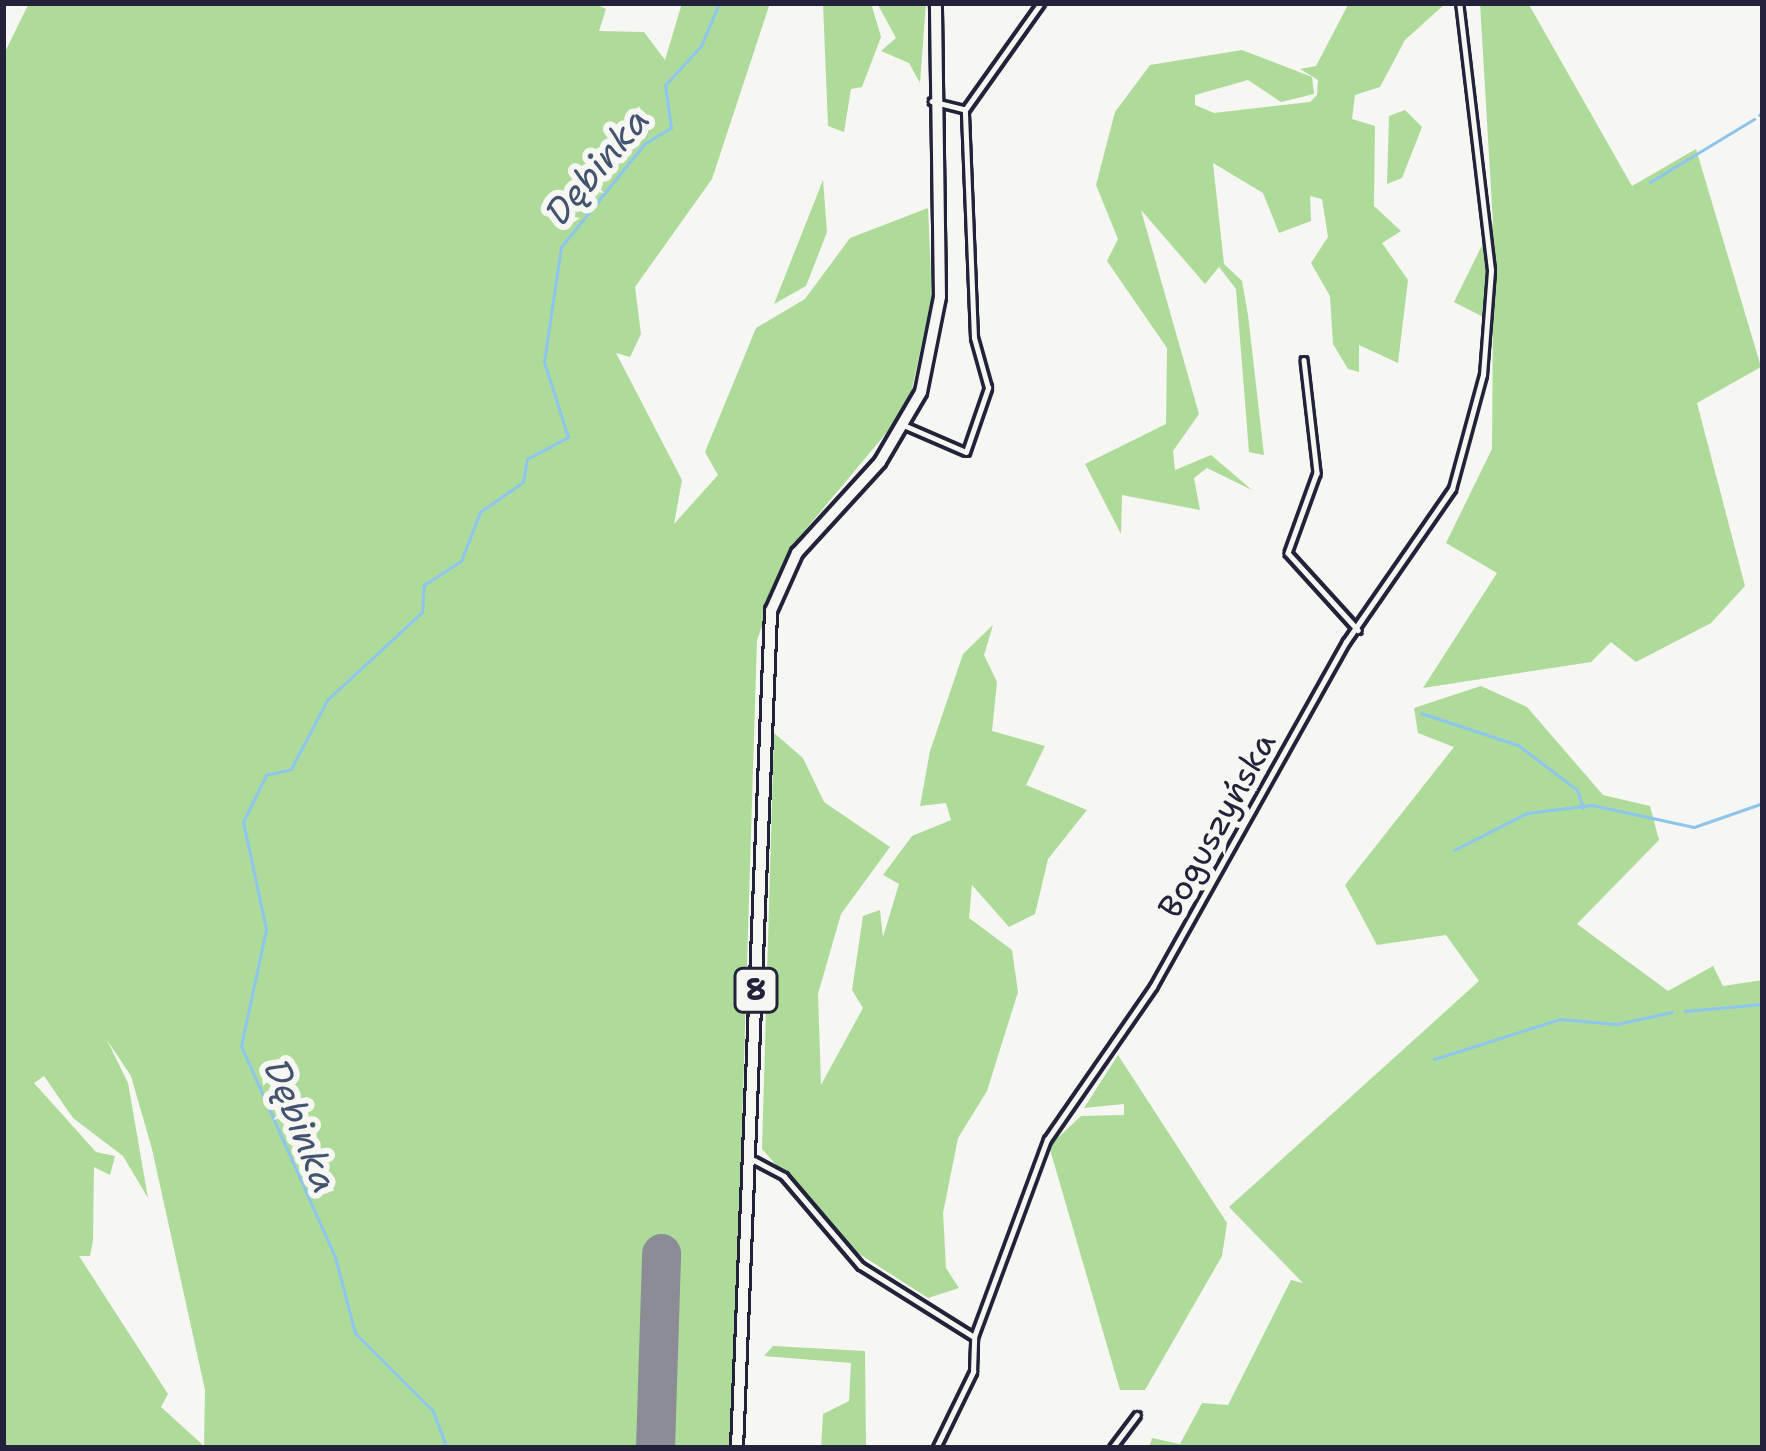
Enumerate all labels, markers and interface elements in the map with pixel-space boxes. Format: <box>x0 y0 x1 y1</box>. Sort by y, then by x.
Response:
water label: Dębinka <box>536 99 658 233</box>
street label: Boguszyńska <box>1150 726 1284 924</box>
road number: 8 <box>732 966 780 1014</box>
water label: Dębinka <box>255 1053 347 1199</box>

